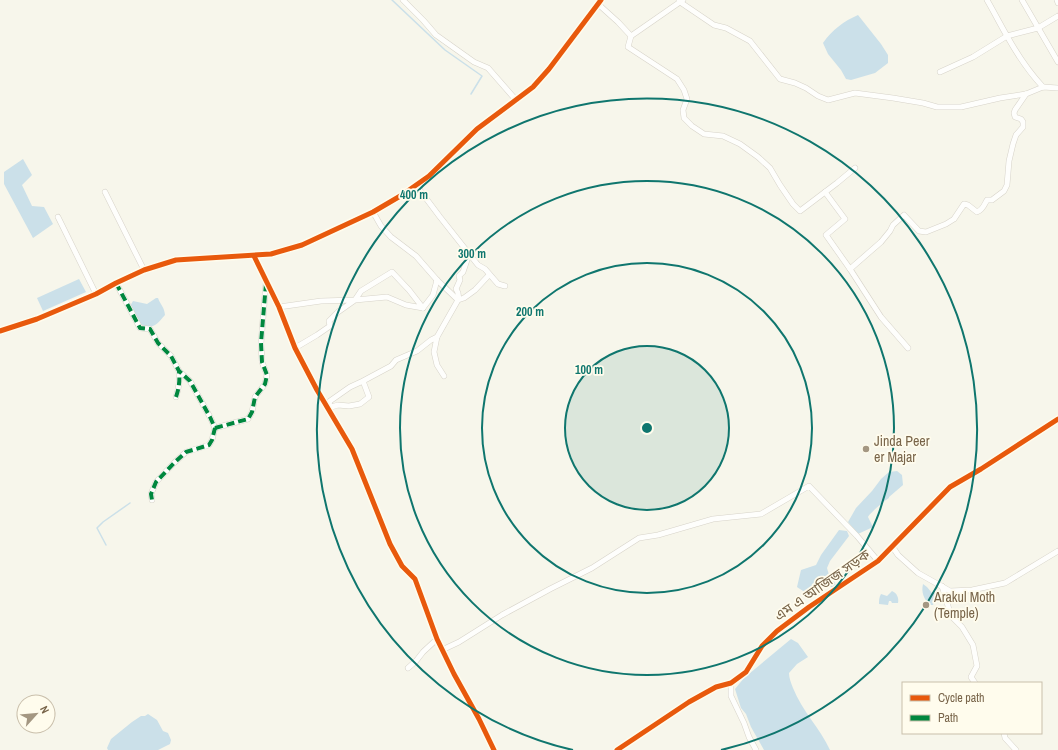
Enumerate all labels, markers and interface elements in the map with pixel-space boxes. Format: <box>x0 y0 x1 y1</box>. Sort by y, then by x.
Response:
text: 400 m <box>400 187 428 203</box>
text: 300 m <box>458 246 486 262</box>
text: 200 m <box>516 304 544 320</box>
text: 100 m <box>575 362 603 378</box>
centre of rings <box>640 421 654 435</box>
place label: Jinda Peer er Majar <box>874 432 930 466</box>
marker: Jinda Peer er Majar <box>861 444 871 454</box>
street label: এম এ আজিজ সড়ক <box>771 545 874 625</box>
place label: Arakul Moth (Temple) <box>933 588 995 622</box>
marker: Arakul Moth (Temple) <box>921 600 931 610</box>
legend <box>902 682 1042 734</box>
text: Cycle path <box>938 690 985 706</box>
north arrow <box>16 694 56 734</box>
text: N <box>37 703 53 716</box>
text: Path <box>938 710 958 726</box>

